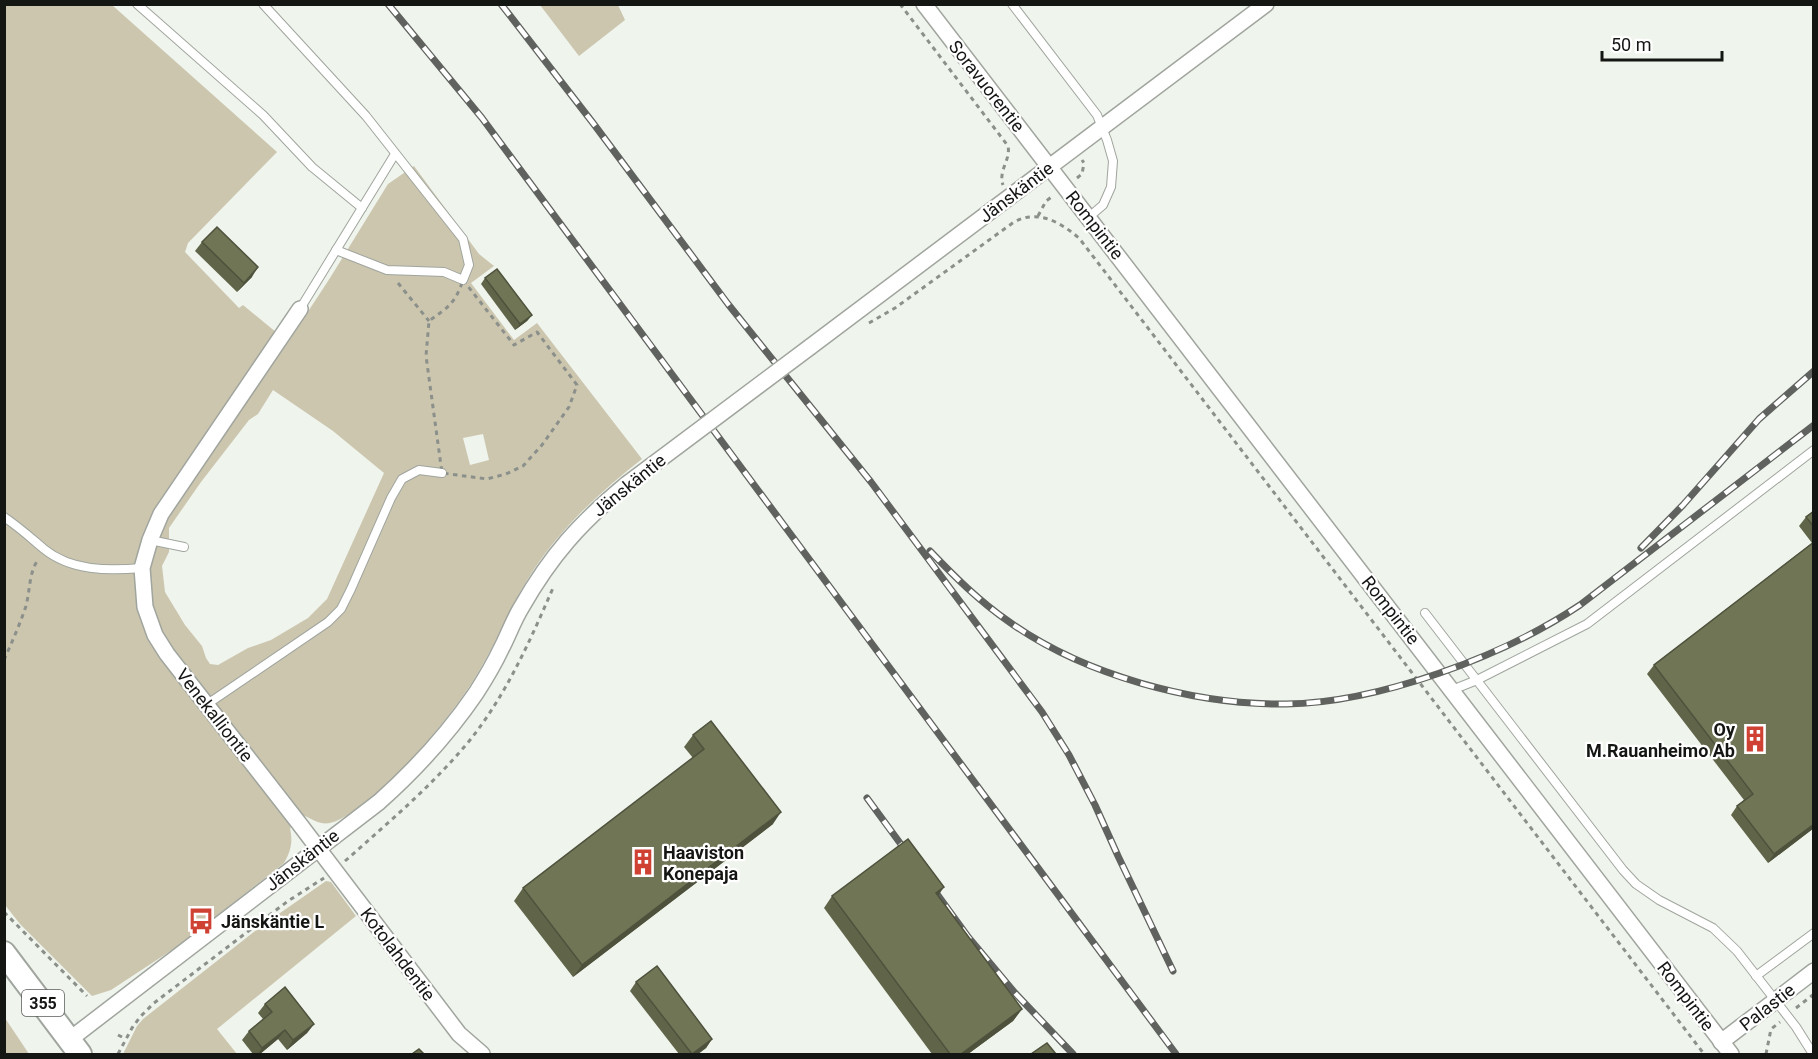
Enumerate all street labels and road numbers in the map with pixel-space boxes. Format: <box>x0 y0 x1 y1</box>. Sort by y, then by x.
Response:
street label: Soravuorentie <box>945 36 1029 136</box>
street label: Jänskäntie <box>975 157 1057 227</box>
street label: Rompintie <box>1062 186 1128 264</box>
street label: Jänskäntie <box>588 449 670 521</box>
street label: Rompintie <box>1358 571 1424 649</box>
street label: Venekalliontie <box>172 664 258 766</box>
street label: Jänskäntie <box>261 825 343 895</box>
street label: Kotolahdentie <box>356 903 440 1005</box>
street label: Rompintie <box>1653 957 1719 1035</box>
street label: Palastie <box>1735 979 1799 1035</box>
road number: 355 <box>22 990 64 1016</box>

